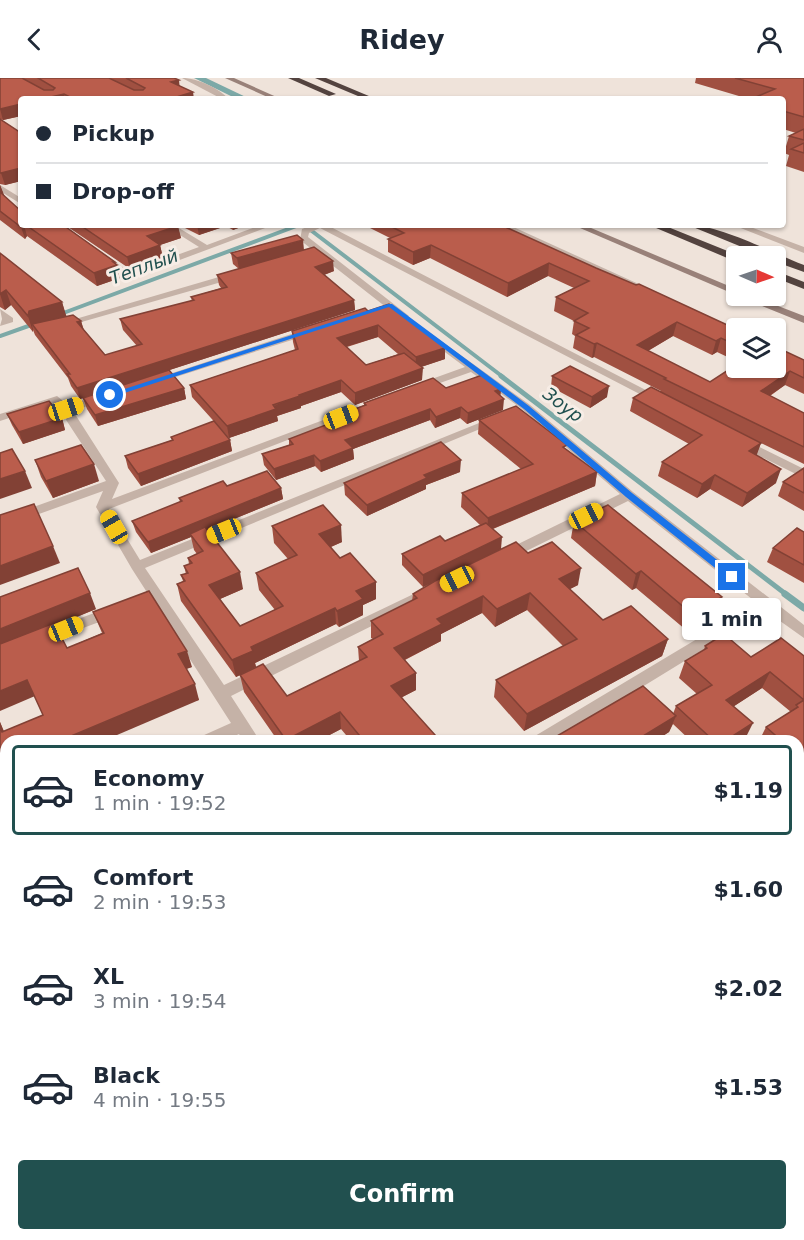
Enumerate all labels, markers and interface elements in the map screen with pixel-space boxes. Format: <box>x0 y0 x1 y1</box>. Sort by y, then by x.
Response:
icon: back <box>18 23 51 56</box>
icon: person <box>753 23 786 56</box>
text: Ridey <box>359 24 445 55</box>
text: Pickup <box>72 121 155 146</box>
text: Drop-off <box>72 179 174 204</box>
water label: Теплый <box>107 244 181 289</box>
north arrow <box>726 246 786 306</box>
map controls <box>726 246 786 378</box>
button: layers <box>726 318 786 378</box>
route start <box>96 381 123 408</box>
water label: Зоур <box>539 383 587 426</box>
car <box>46 395 86 423</box>
car <box>321 402 361 432</box>
car <box>566 500 606 532</box>
car <box>97 507 131 547</box>
car <box>204 516 244 546</box>
car <box>437 563 477 595</box>
route end <box>718 563 745 590</box>
callout: 1 min <box>682 598 782 640</box>
text: 1 min <box>700 607 763 631</box>
car <box>46 614 86 644</box>
icon: car <box>21 763 75 817</box>
text: Economy <box>93 766 204 791</box>
text: $1.19 <box>713 778 783 803</box>
text: 1 min · 19:52 <box>93 791 227 815</box>
icon: car <box>21 862 75 916</box>
text: Comfort <box>93 865 193 890</box>
text: $1.60 <box>713 877 783 902</box>
text: 2 min · 19:53 <box>93 890 227 914</box>
icon: car <box>21 961 75 1015</box>
text: XL <box>93 964 124 989</box>
text: $2.02 <box>713 976 783 1001</box>
text: 3 min · 19:54 <box>93 989 227 1013</box>
icon: car <box>21 1060 75 1114</box>
text: Black <box>93 1063 160 1088</box>
text: $1.53 <box>713 1075 783 1100</box>
text: 4 min · 19:55 <box>93 1088 227 1112</box>
button: Confirm <box>18 1160 786 1229</box>

